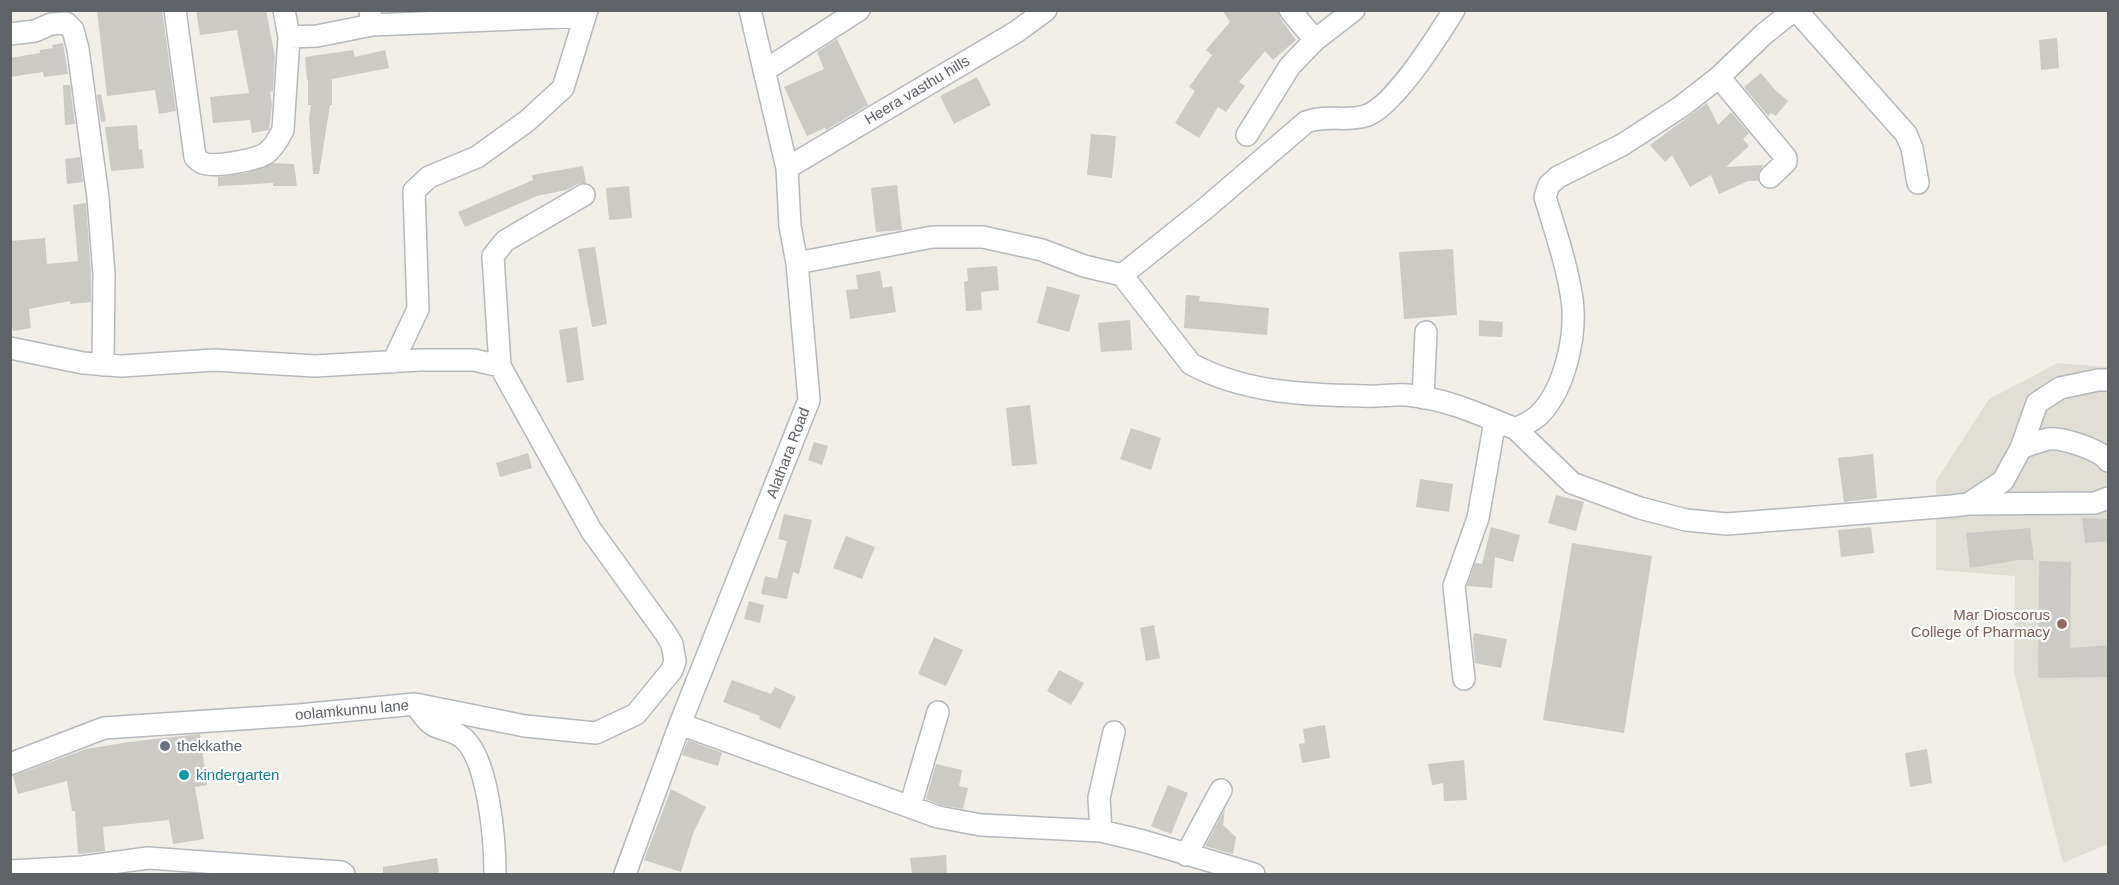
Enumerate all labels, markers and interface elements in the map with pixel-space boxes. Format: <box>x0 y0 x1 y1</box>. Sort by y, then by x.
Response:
street label: Heera vasthu hills <box>861 52 972 128</box>
street label: Alathara Road <box>762 405 813 501</box>
place label: Mar Dioscorus College of Pharmacy <box>1911 606 2050 640</box>
marker: Mar Dioscorus College of Pharmacy <box>2055 617 2069 631</box>
street label: oolamkunnu lane <box>294 696 410 723</box>
place label: thekkathe <box>177 737 242 754</box>
marker: thekkathe <box>158 739 172 753</box>
place label: kindergarten <box>196 766 279 783</box>
marker: kindergarten <box>177 768 191 782</box>

